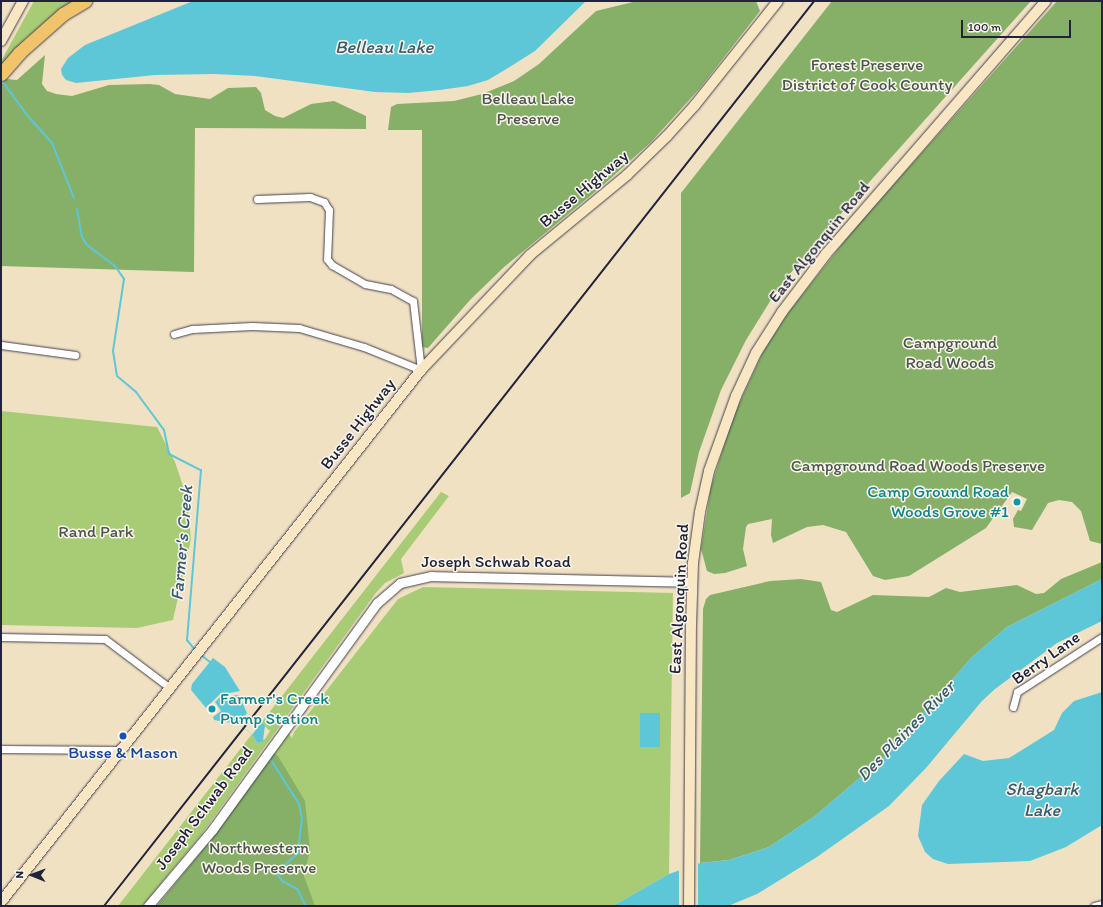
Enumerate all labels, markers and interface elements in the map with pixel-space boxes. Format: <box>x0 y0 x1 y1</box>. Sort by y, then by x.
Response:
scale bar <box>963 12 1073 38</box>
text: 100 m <box>968 20 1001 34</box>
water label: Belleau Lake <box>335 36 433 58</box>
park label: Forest Preserve District of Cook County <box>781 55 953 95</box>
park label: Belleau Lake Preserve <box>481 89 575 129</box>
street label: Busse Highway <box>536 146 632 232</box>
street label: East Algonquin Road <box>764 177 874 307</box>
park label: Campground Road Woods <box>903 333 997 373</box>
street label: Busse Highway <box>316 375 400 473</box>
park label: Campground Road Woods Preserve <box>791 456 1045 476</box>
place label: Camp Ground Road Woods Grove #1 <box>867 482 1009 522</box>
water label: Farmer's Creek <box>166 484 198 602</box>
marker: Camp Ground Road Woods Grove #1 <box>1012 497 1022 507</box>
park label: Rand Park <box>58 522 134 542</box>
street label: East Algonquin Road <box>665 523 693 675</box>
street label: Joseph Schwab Road <box>421 552 571 572</box>
street label: Berry Lane <box>1008 627 1084 689</box>
water label: Des Plaines River <box>853 676 959 786</box>
place label: Farmer's Creek Pump Station <box>220 689 329 729</box>
marker: Farmer's Creek Pump Station <box>207 704 217 714</box>
marker: Busse & Mason <box>118 731 128 741</box>
street label: Joseph Schwab Road <box>151 742 257 874</box>
place label: Busse & Mason <box>68 743 178 763</box>
water label: Shagbark Lake <box>1006 779 1078 822</box>
park label: Northwestern Woods Preserve <box>201 838 317 878</box>
north arrow <box>12 855 52 895</box>
text: N <box>13 871 26 879</box>

